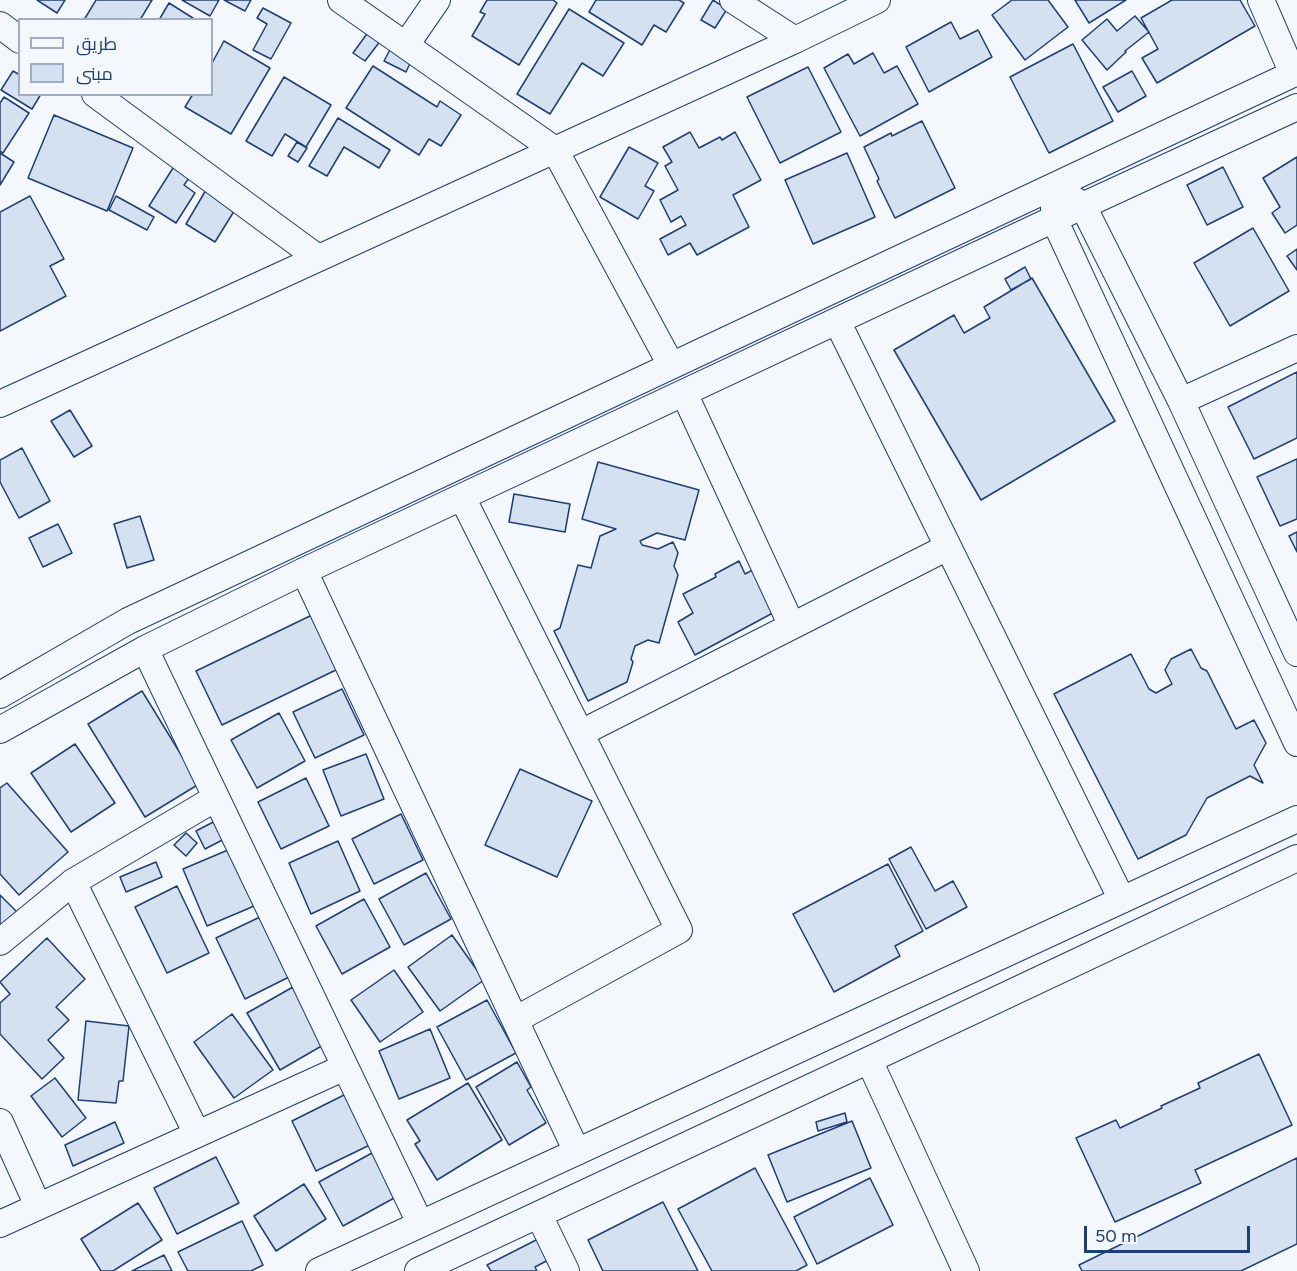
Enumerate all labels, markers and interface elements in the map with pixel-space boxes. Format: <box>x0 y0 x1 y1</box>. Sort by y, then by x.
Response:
legend <box>18 18 213 96</box>
text: طريق <box>76 33 117 55</box>
text: مبنى <box>76 63 113 85</box>
scale bar <box>1087 1214 1254 1252</box>
text: 50 m <box>1095 1225 1137 1247</box>

